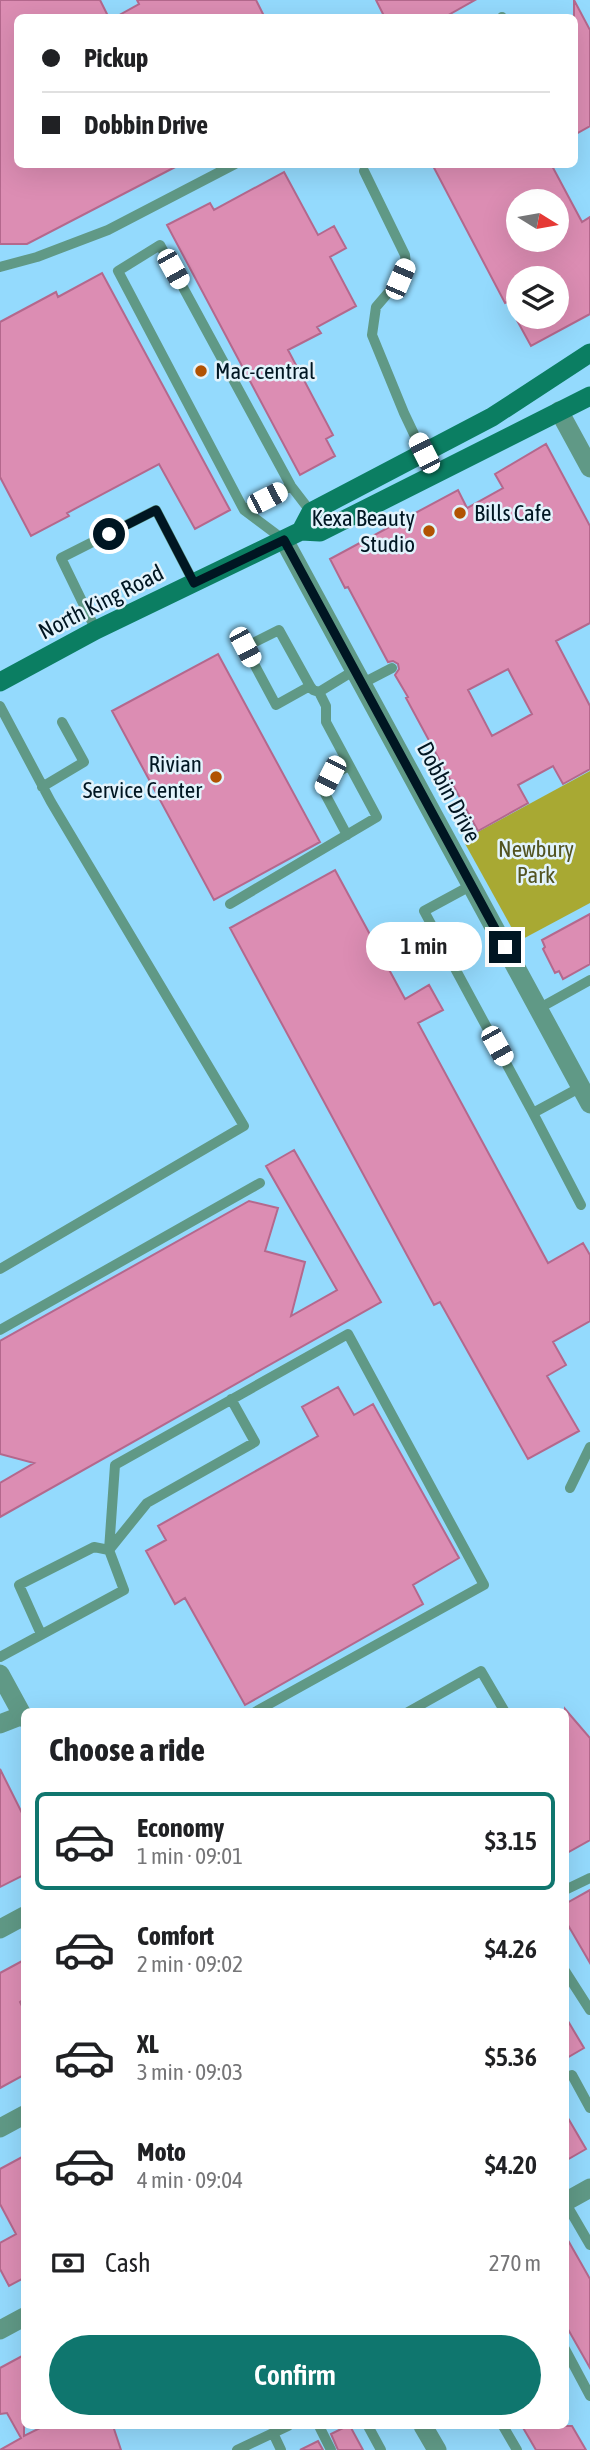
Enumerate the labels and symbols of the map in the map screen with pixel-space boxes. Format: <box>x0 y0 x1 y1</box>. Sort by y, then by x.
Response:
north arrow <box>506 189 569 252</box>
car <box>154 246 193 292</box>
car <box>383 256 418 302</box>
place label: Mac-central <box>215 358 315 384</box>
marker: Mac-central <box>193 363 209 379</box>
car <box>406 430 443 476</box>
car <box>244 479 291 517</box>
place label: Bills Cafe <box>474 500 552 526</box>
place label: Kexa Beauty Studio <box>312 505 415 557</box>
marker: Bills Cafe <box>452 505 468 521</box>
route start <box>93 518 125 550</box>
marker: Kexa Beauty Studio <box>421 523 437 539</box>
street label: North King Road <box>34 559 168 645</box>
car <box>226 624 265 670</box>
street label: Dobbin Drive <box>412 737 486 847</box>
place label: Rivian Service Center <box>83 751 203 803</box>
car <box>312 753 349 799</box>
marker: Rivian Service Center <box>208 769 224 785</box>
park label: Newbury Park <box>498 836 574 888</box>
callout: 1 min <box>365 922 480 972</box>
route end <box>489 931 521 963</box>
car <box>478 1023 517 1069</box>

